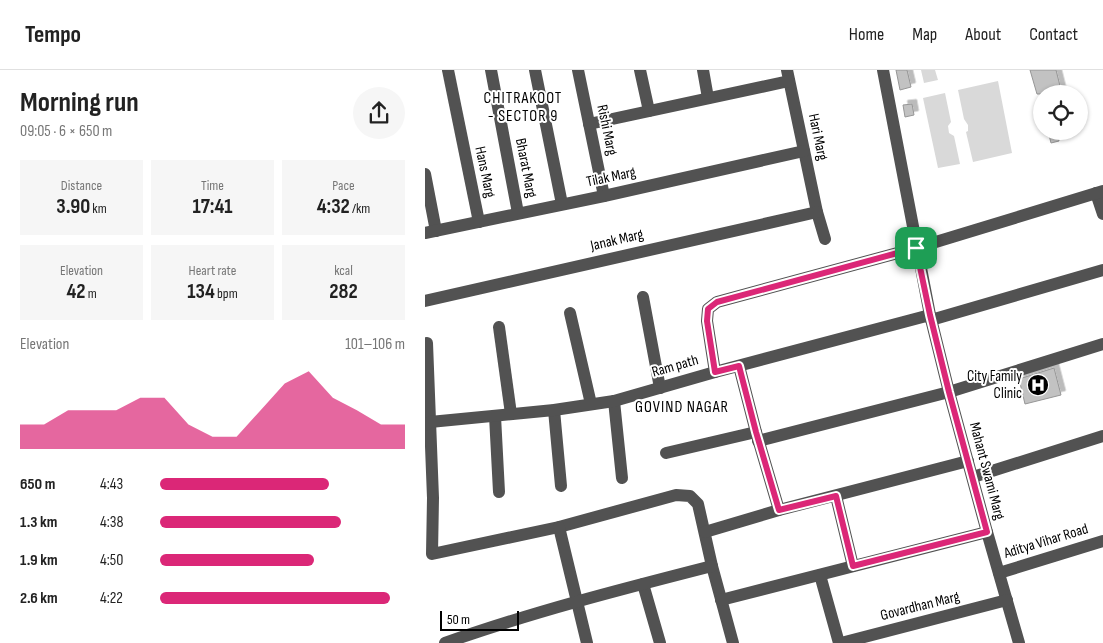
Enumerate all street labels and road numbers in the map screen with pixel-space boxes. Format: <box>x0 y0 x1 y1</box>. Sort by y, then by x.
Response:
street label: Rishi Marg <box>592 103 622 157</box>
street label: Hari Marg <box>804 112 832 162</box>
street label: Bharat Marg <box>511 137 541 199</box>
street label: Hans Marg <box>470 145 500 199</box>
street label: Tilak Marg <box>585 162 638 192</box>
street label: Janak Marg <box>588 225 645 256</box>
street label: Ram path <box>650 350 700 382</box>
street label: Mahant Swami Marg <box>965 420 1009 522</box>
street label: Aditya Vihar Road <box>1001 519 1090 563</box>
street label: Govardhan Marg <box>878 587 962 625</box>

